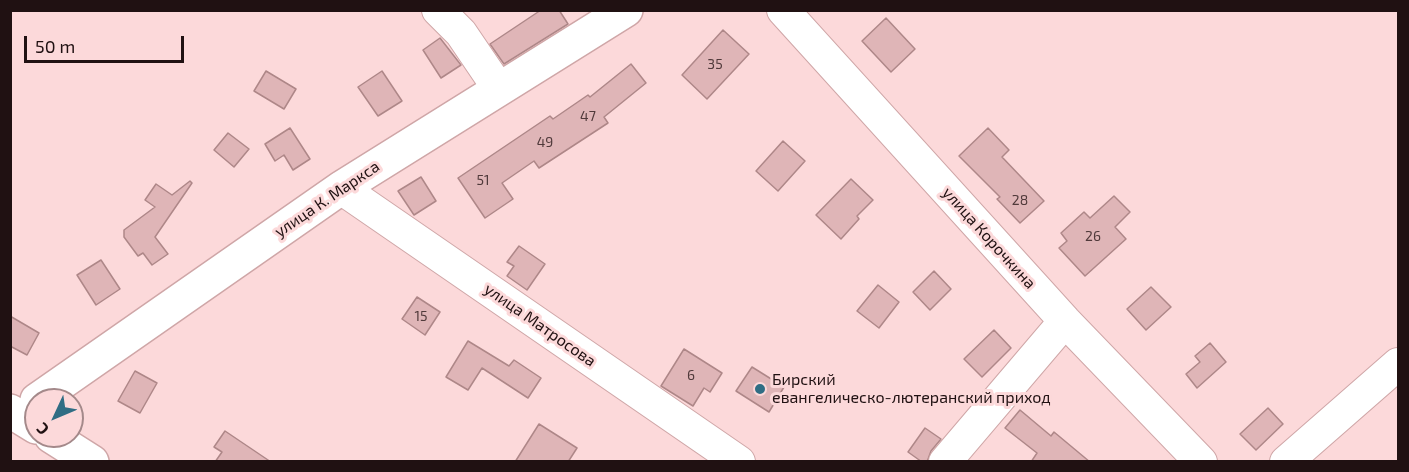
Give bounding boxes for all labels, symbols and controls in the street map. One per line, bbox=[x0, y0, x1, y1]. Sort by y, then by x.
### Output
scale bar bbox=[27, 24, 188, 62]
text: 50 m bbox=[35, 35, 75, 57]
house number: 35 bbox=[707, 56, 723, 72]
house number: 47 bbox=[580, 108, 596, 124]
house number: 49 bbox=[537, 134, 553, 150]
street label: улица К. Маркса bbox=[271, 157, 383, 241]
house number: 51 bbox=[476, 172, 490, 188]
street label: улица Корочкина bbox=[938, 183, 1040, 293]
house number: 28 bbox=[1012, 192, 1028, 208]
house number: 26 bbox=[1085, 228, 1101, 244]
street label: улица Матросова bbox=[480, 279, 600, 371]
house number: 15 bbox=[414, 308, 428, 324]
house number: 6 bbox=[687, 367, 695, 383]
place label: Бирский евангелическо-лютеранский приход bbox=[772, 370, 1051, 408]
marker: Бирский евангелическо-лютеранский приход bbox=[753, 382, 767, 396]
north arrow bbox=[24, 388, 84, 448]
text: С bbox=[32, 419, 52, 439]

